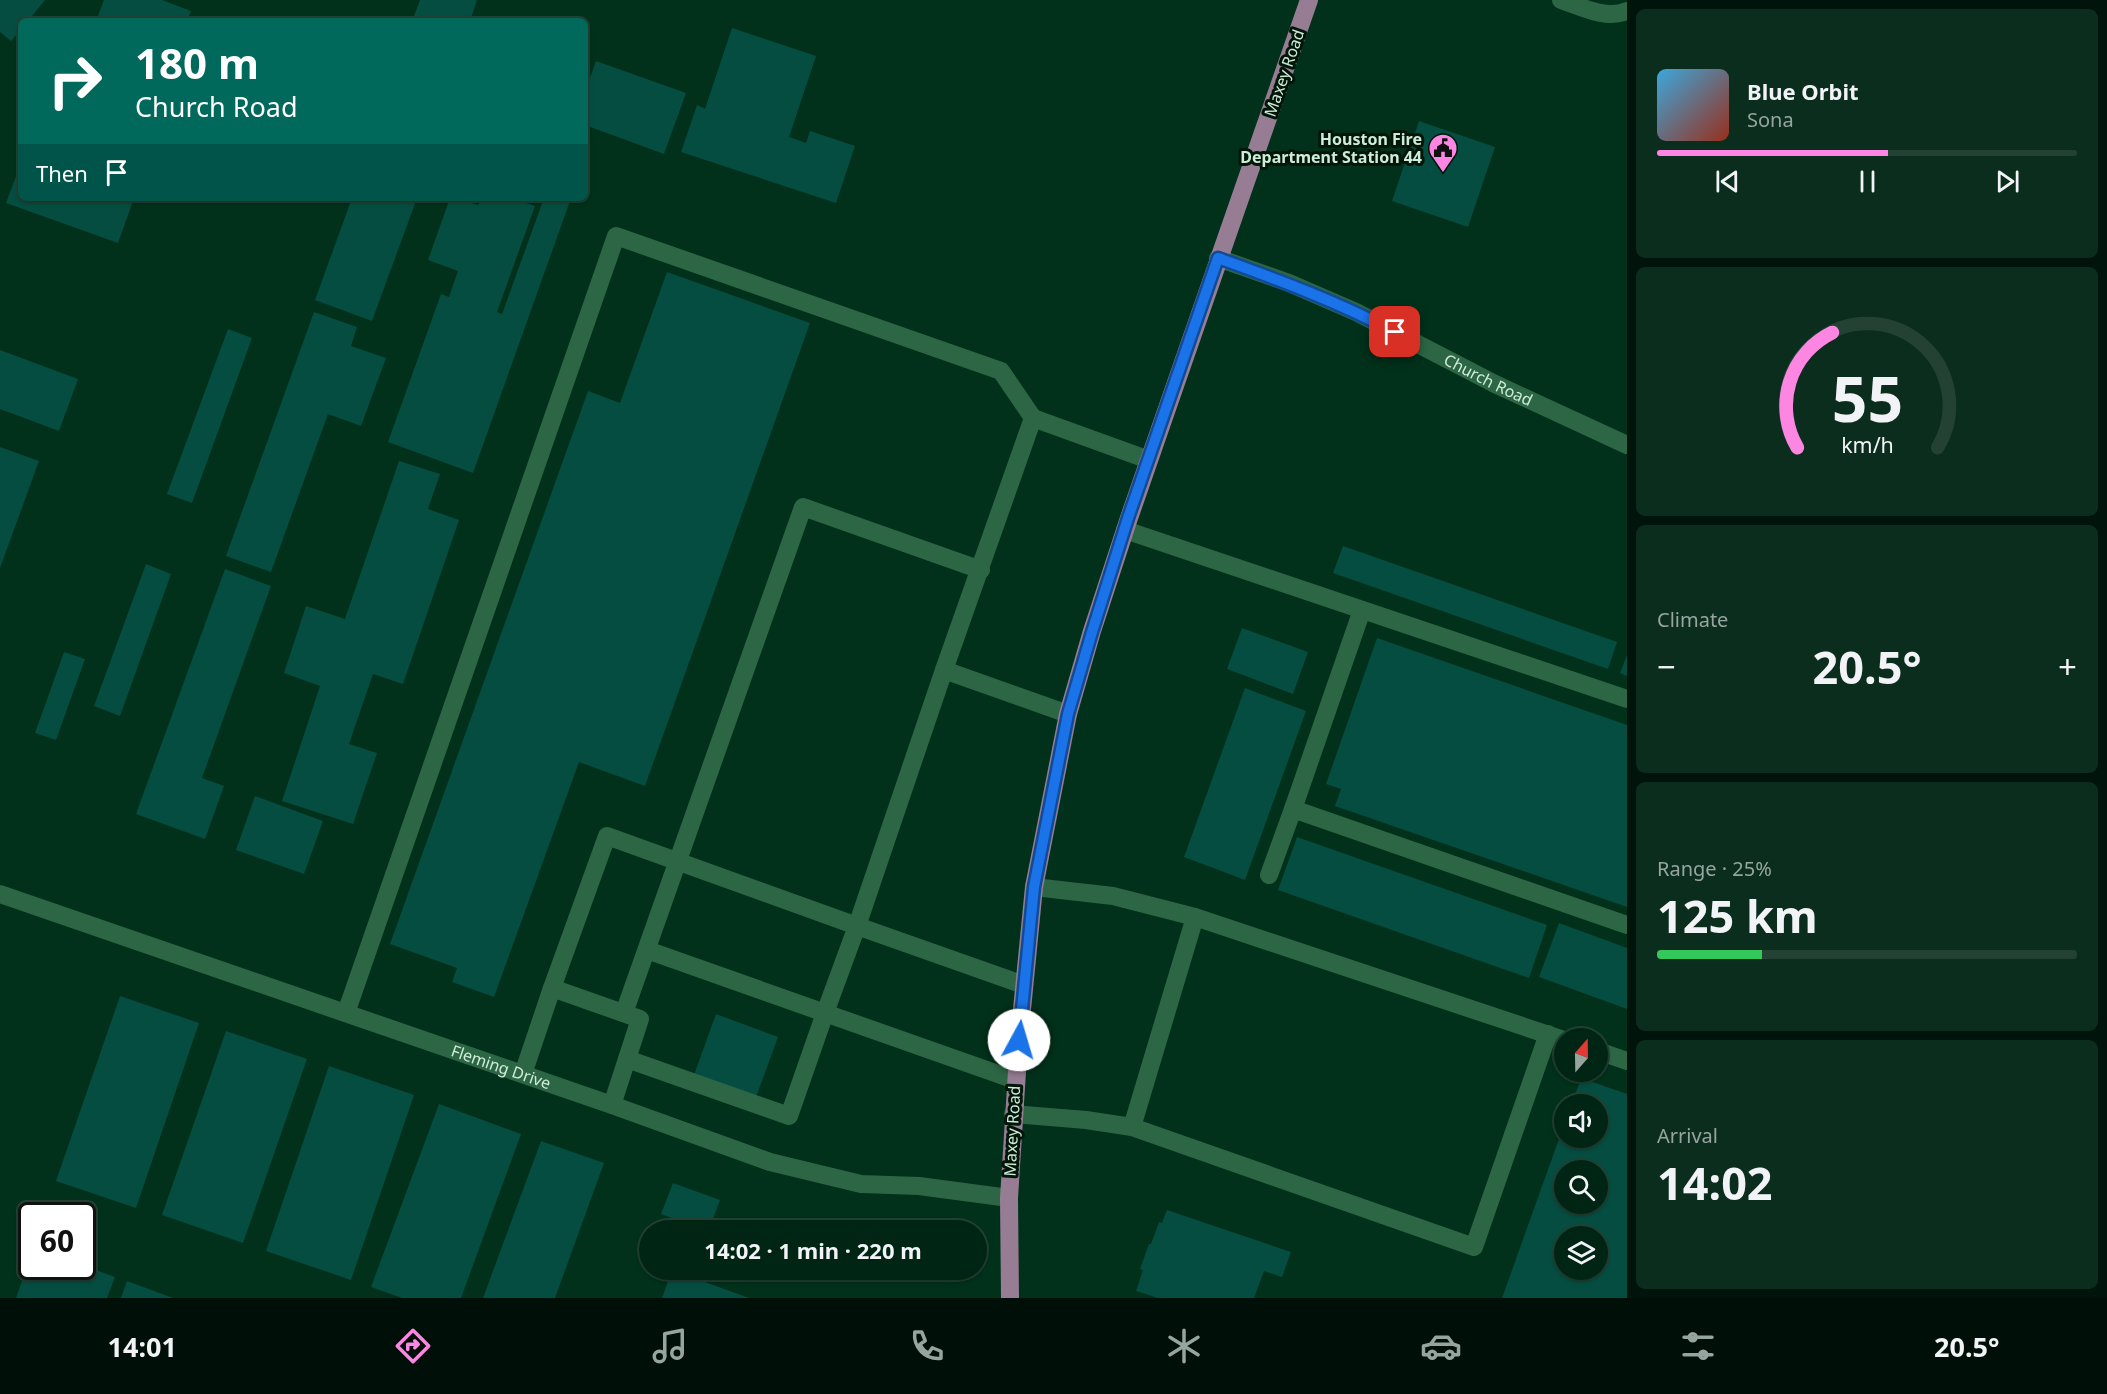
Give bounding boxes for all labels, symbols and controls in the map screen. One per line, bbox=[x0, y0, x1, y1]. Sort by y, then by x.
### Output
street label: Maxey Road bbox=[1259, 26, 1309, 120]
text: 180 m bbox=[135, 34, 259, 91]
icon: right bbox=[36, 42, 114, 120]
text: Blue Orbit bbox=[1747, 76, 1859, 106]
text: Church Road bbox=[135, 88, 298, 125]
text: Sona bbox=[1747, 106, 1794, 133]
place label: Houston Fire Department Station 44 bbox=[1240, 128, 1422, 168]
public building icon: Houston Fire Department Station 44 bbox=[1427, 132, 1459, 174]
icon: arrive bbox=[100, 156, 133, 189]
text: Then bbox=[36, 158, 88, 188]
icon: previous bbox=[1711, 165, 1744, 198]
icon: pause bbox=[1851, 165, 1884, 198]
icon: next bbox=[1991, 165, 2024, 198]
pin bbox=[1369, 306, 1420, 357]
icon: arrive bbox=[1378, 315, 1411, 348]
street label: Church Road bbox=[1440, 348, 1536, 411]
text: 55 bbox=[1831, 355, 1903, 440]
text: km/h bbox=[1841, 431, 1893, 460]
text: Climate bbox=[1657, 606, 1728, 633]
text: 20.5° bbox=[1813, 636, 1921, 697]
text: − bbox=[1657, 644, 1676, 689]
text: + bbox=[2058, 644, 2077, 689]
text: Range · 25% bbox=[1657, 855, 1772, 882]
text: 125 km bbox=[1657, 885, 1818, 946]
position arrow bbox=[987, 1008, 1051, 1072]
north arrow bbox=[1554, 1028, 1608, 1082]
map controls bbox=[1554, 1028, 1608, 1280]
street label: Fleming Drive bbox=[448, 1039, 554, 1094]
street label: Maxey Road bbox=[999, 1085, 1025, 1177]
button: sound bbox=[1554, 1094, 1608, 1148]
text: Arrival bbox=[1657, 1122, 1718, 1149]
text: 14:02 bbox=[1657, 1152, 1773, 1213]
button: search bbox=[1554, 1160, 1608, 1214]
speed limit sign: 60 bbox=[18, 1202, 96, 1280]
button: layers bbox=[1554, 1226, 1608, 1280]
text: 14:02 · 1 min · 220 m bbox=[704, 1235, 922, 1265]
icon: directions bbox=[392, 1325, 434, 1367]
icon: music bbox=[649, 1325, 691, 1367]
icon: phone bbox=[906, 1325, 948, 1367]
icon: climate bbox=[1163, 1325, 1205, 1367]
icon: car bbox=[1420, 1325, 1462, 1367]
icon: filters bbox=[1677, 1325, 1719, 1367]
text: 14:01 bbox=[108, 1328, 177, 1365]
text: 20.5° bbox=[1934, 1328, 1999, 1365]

